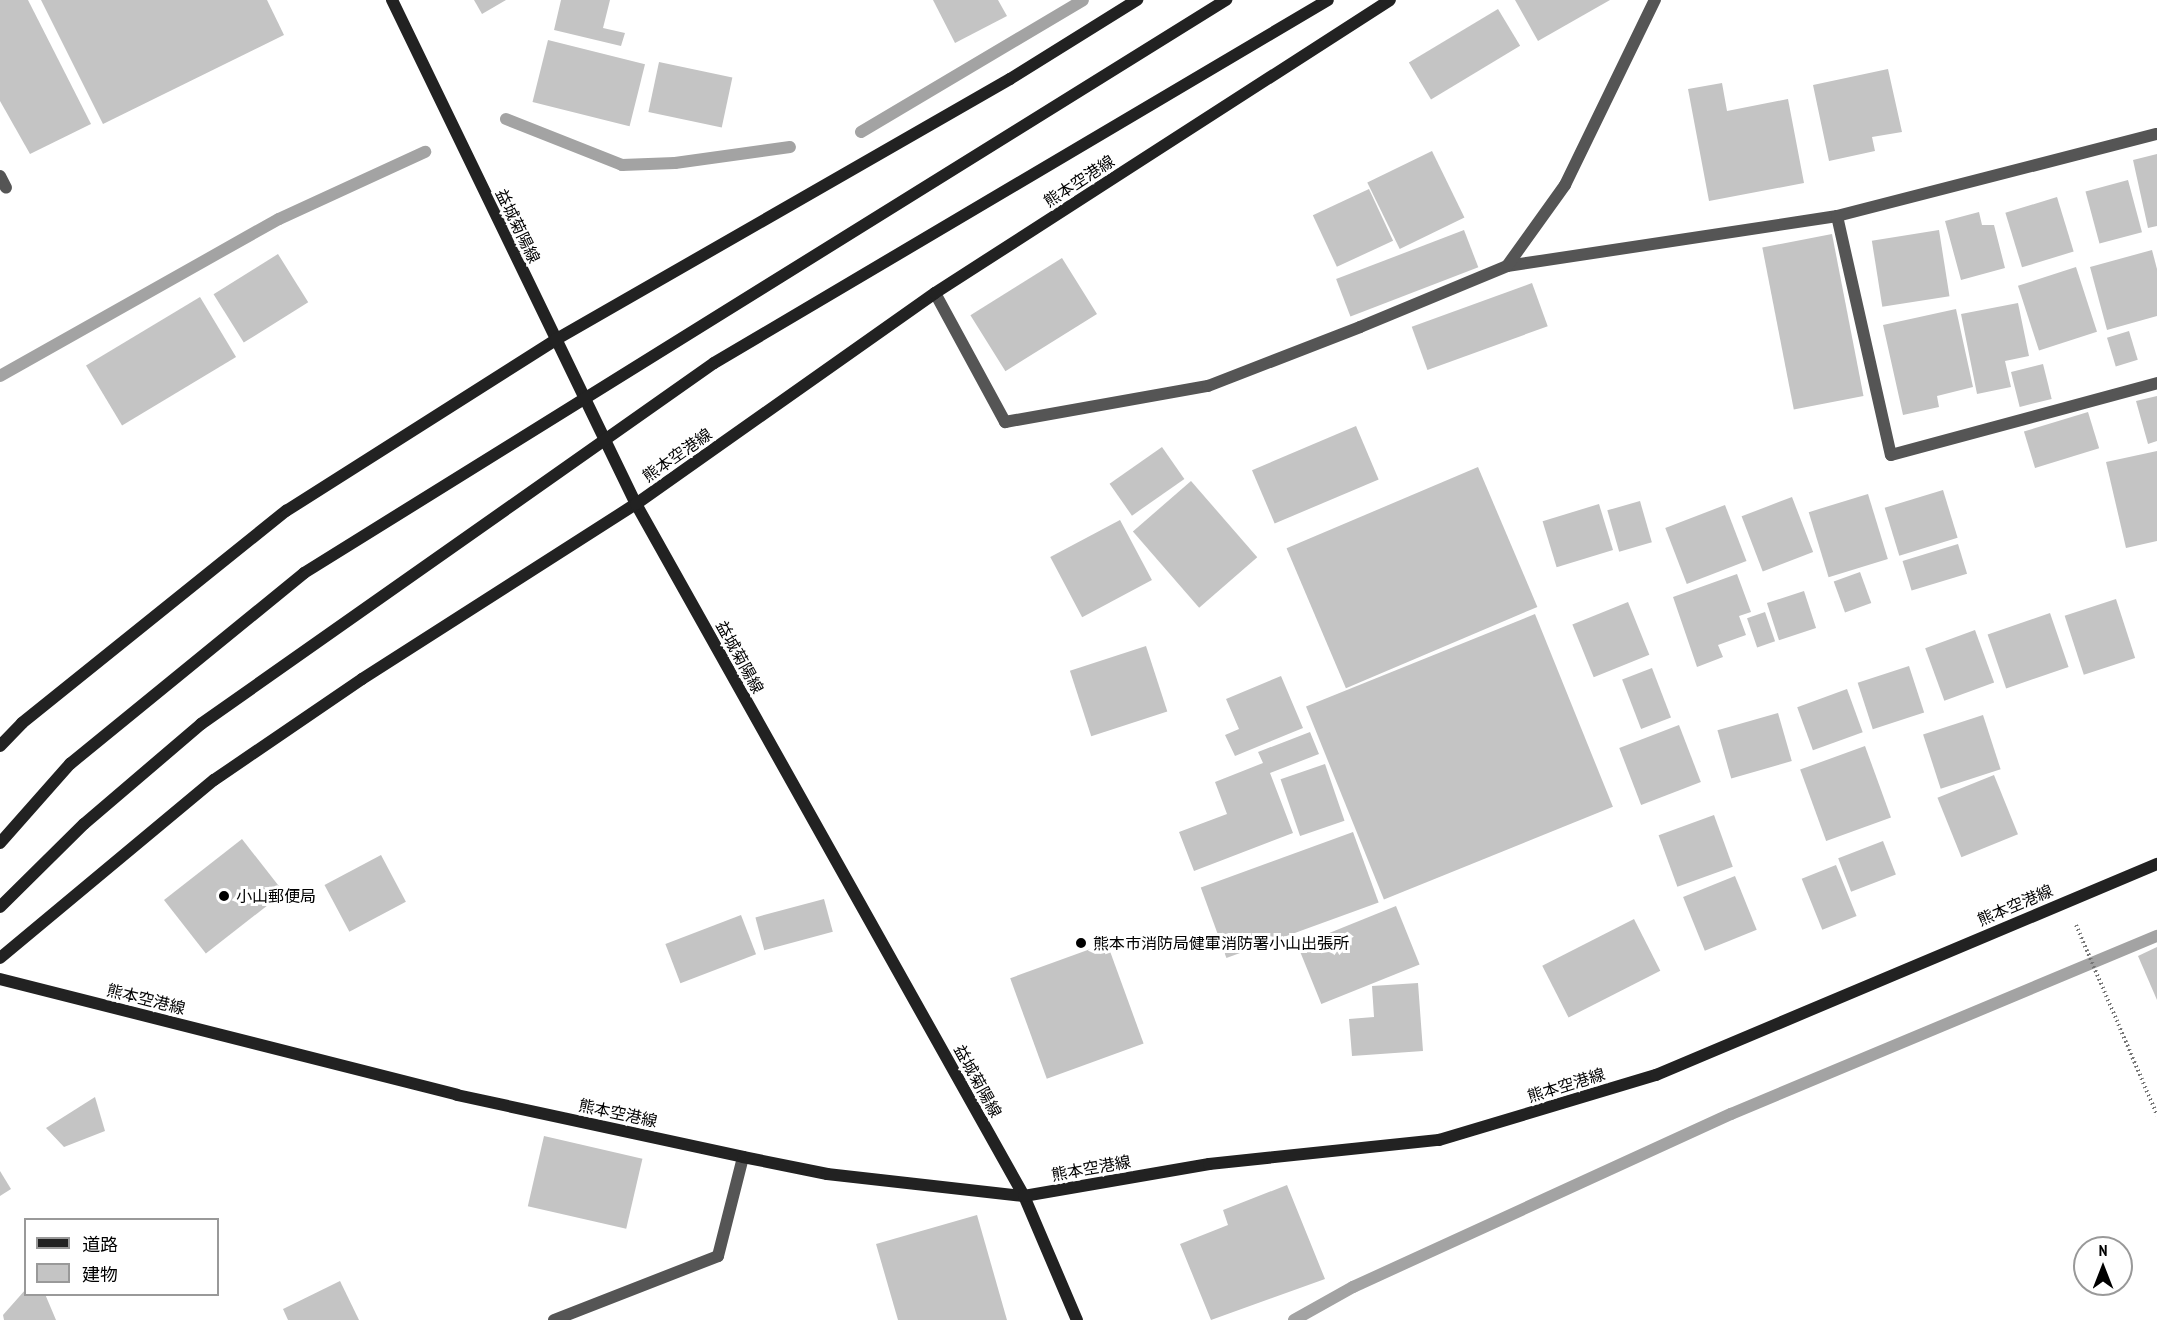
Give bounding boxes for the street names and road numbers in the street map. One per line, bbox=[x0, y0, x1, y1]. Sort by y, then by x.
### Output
street label: 熊本空港線 bbox=[1040, 151, 1118, 211]
street label: 益城菊陽線 bbox=[492, 186, 544, 266]
street label: 熊本空港線 bbox=[639, 424, 715, 486]
street label: 益城菊陽線 bbox=[712, 617, 768, 697]
street label: 熊本空港線 bbox=[1974, 881, 2056, 929]
street label: 熊本空港線 bbox=[105, 980, 187, 1018]
street label: 益城菊陽線 bbox=[950, 1041, 1006, 1121]
street label: 熊本空港線 bbox=[1525, 1064, 1607, 1106]
street label: 熊本空港線 bbox=[577, 1095, 659, 1131]
street label: 熊本空港線 bbox=[1050, 1152, 1132, 1184]

